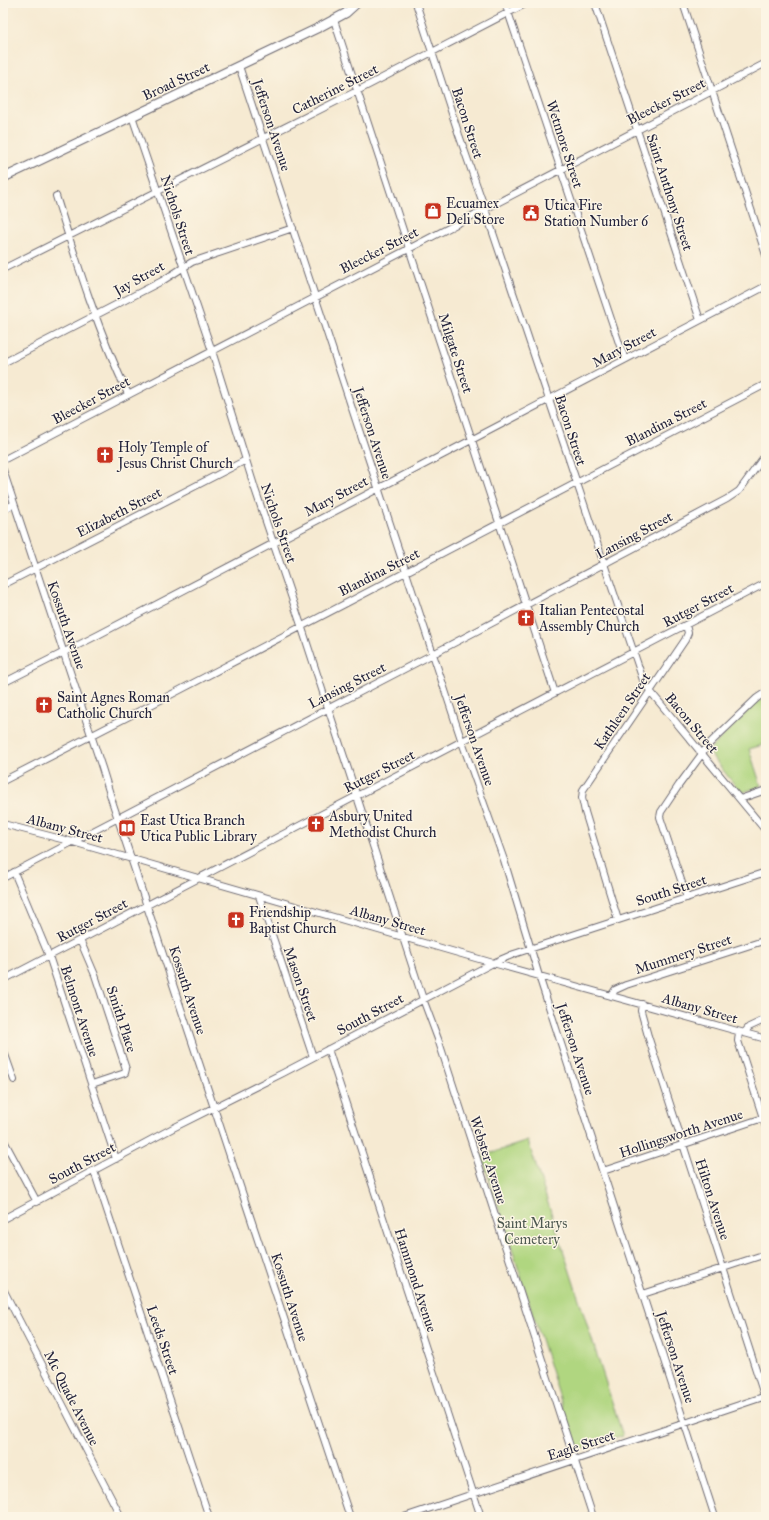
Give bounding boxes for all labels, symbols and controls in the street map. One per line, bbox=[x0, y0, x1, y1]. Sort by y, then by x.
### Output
street label: Broad Street bbox=[140, 58, 213, 104]
street label: Catherine Street bbox=[289, 60, 381, 118]
street label: Bleecker Street bbox=[624, 74, 708, 129]
street label: Jefferson Avenue bbox=[247, 75, 294, 174]
street label: Bacon Street bbox=[448, 86, 487, 161]
street label: Wetmore Street bbox=[542, 98, 587, 190]
street label: Saint Anthony Street bbox=[643, 132, 696, 253]
street label: Nichols Street bbox=[157, 173, 198, 257]
place label: Ecuamex Deli Store bbox=[446, 195, 505, 228]
place label: Utica Fire Station Number 6 bbox=[544, 197, 649, 230]
shop icon: Ecuamex Deli Store bbox=[423, 201, 443, 221]
public building icon: Utica Fire Station Number 6 bbox=[521, 203, 541, 223]
street label: Bleecker Street bbox=[337, 223, 421, 278]
street label: Jay Street bbox=[109, 258, 168, 301]
street label: Milgate Street bbox=[435, 311, 476, 395]
street label: Mary Street bbox=[589, 323, 659, 371]
street label: Bleecker Street bbox=[49, 373, 133, 428]
street label: Jefferson Avenue bbox=[348, 383, 395, 482]
street label: Bacon Street bbox=[551, 393, 590, 468]
street label: Blandina Street bbox=[623, 395, 710, 450]
place label: Holy Temple of Jesus Christ Church bbox=[116, 439, 233, 473]
church icon: Holy Temple of Jesus Christ Church bbox=[95, 445, 115, 465]
street label: Mary Street bbox=[301, 472, 371, 520]
street label: Nichols Street bbox=[257, 481, 300, 565]
street label: Elizabeth Street bbox=[74, 484, 165, 541]
street label: Lansing Street bbox=[593, 508, 676, 563]
street label: Blandina Street bbox=[336, 545, 423, 600]
street label: Kossuth Avenue bbox=[43, 579, 90, 672]
street label: Rutger Street bbox=[660, 580, 736, 631]
place label: Italian Pentecostal Assembly Church bbox=[538, 602, 645, 635]
church icon: Italian Pentecostal Assembly Church bbox=[516, 608, 536, 628]
street label: Lansing Street bbox=[306, 659, 389, 712]
street label: Kathleen Street bbox=[590, 669, 654, 753]
place label: Saint Agnes Roman Catholic Church bbox=[57, 689, 170, 722]
street label: Jefferson Avenue bbox=[449, 690, 498, 789]
street label: Bacon Street bbox=[661, 690, 722, 757]
church icon: Saint Agnes Roman Catholic Church bbox=[34, 695, 54, 715]
street label: Rutger Street bbox=[341, 746, 418, 797]
place label: Asbury United Methodist Church bbox=[328, 808, 437, 841]
street label: Albany Street bbox=[24, 810, 105, 847]
place label: East Utica Branch Utica Public Library bbox=[140, 812, 257, 845]
church icon: Asbury United Methodist Church bbox=[306, 814, 326, 834]
library icon: East Utica Branch Utica Public Library bbox=[117, 818, 137, 838]
street label: South Street bbox=[634, 871, 709, 910]
street label: Rutger Street bbox=[54, 895, 130, 946]
street label: Albany Street bbox=[347, 901, 428, 939]
place label: Friendship Baptist Church bbox=[249, 904, 337, 937]
church icon: Friendship Baptist Church bbox=[226, 910, 246, 930]
street label: Mummery Street bbox=[633, 931, 734, 978]
street label: Kossuth Avenue bbox=[165, 944, 210, 1037]
street label: Mason Street bbox=[280, 945, 321, 1024]
street label: Belmont Avenue bbox=[57, 963, 102, 1059]
street label: Smith Place bbox=[103, 984, 140, 1055]
street label: Albany Street bbox=[659, 989, 740, 1027]
street label: South Street bbox=[334, 990, 407, 1039]
street label: Jefferson Avenue bbox=[551, 999, 598, 1098]
street label: Hollingsworth Avenue bbox=[617, 1105, 745, 1161]
street label: Webster Avenue bbox=[466, 1114, 511, 1206]
street label: South Street bbox=[46, 1139, 119, 1188]
street label: Hilton Avenue bbox=[691, 1156, 734, 1242]
park label: Saint Marys Cemetery bbox=[497, 1215, 567, 1248]
street label: Hammond Avenue bbox=[391, 1226, 440, 1334]
street label: Kossuth Avenue bbox=[267, 1251, 312, 1344]
street label: Leeds Street bbox=[143, 1303, 182, 1377]
street label: Jefferson Avenue bbox=[651, 1307, 698, 1406]
street label: Mc Quade Avenue bbox=[40, 1348, 103, 1449]
street label: Eagle Street bbox=[545, 1427, 617, 1464]

